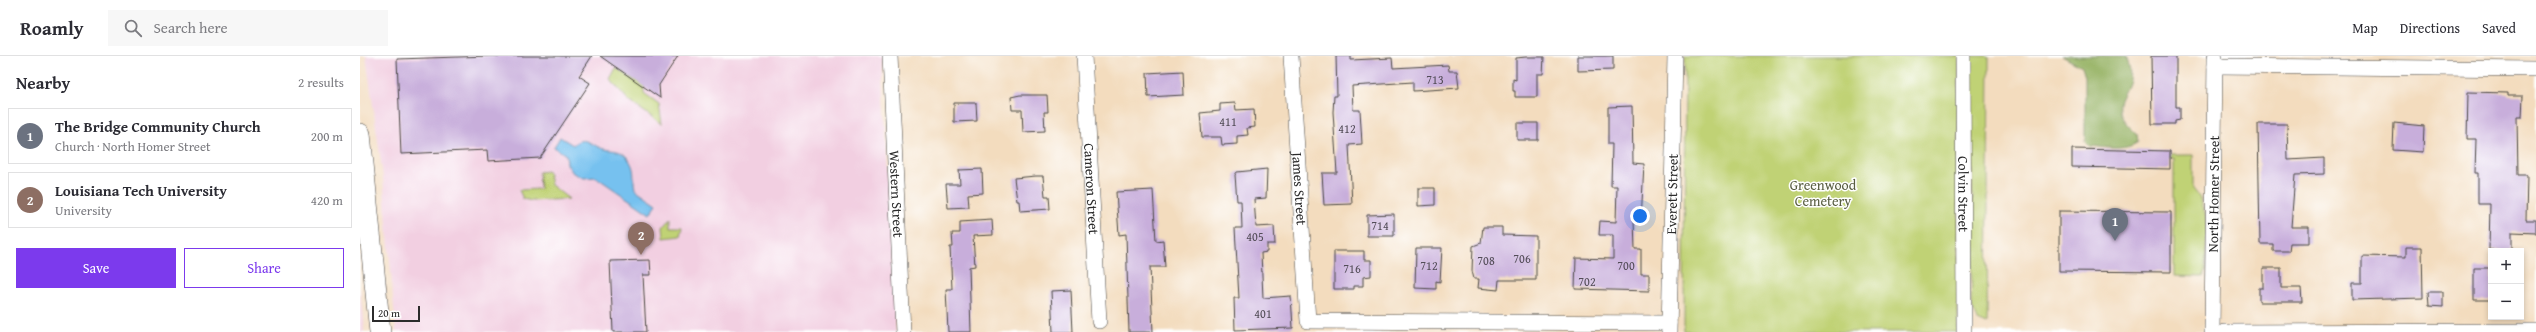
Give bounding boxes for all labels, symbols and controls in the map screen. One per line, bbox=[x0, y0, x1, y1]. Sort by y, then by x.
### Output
search box bbox=[108, 10, 388, 46]
text: Roamly bbox=[20, 14, 84, 42]
icon: search bbox=[122, 17, 144, 39]
text: Search here bbox=[154, 17, 228, 38]
text: Map bbox=[2352, 18, 2378, 38]
text: Directions bbox=[2400, 18, 2460, 38]
text: Saved bbox=[2482, 18, 2516, 38]
text: Nearby bbox=[16, 70, 70, 95]
house number: 713 bbox=[1426, 71, 1444, 88]
text: 2 results bbox=[298, 73, 344, 92]
house number: 411 bbox=[1219, 113, 1237, 130]
text: The Bridge Community Church bbox=[55, 116, 261, 137]
house number: 412 bbox=[1338, 120, 1356, 137]
text: 1 bbox=[27, 127, 33, 146]
text: 200 m bbox=[311, 127, 343, 146]
street label: North Homer Street bbox=[2203, 135, 2224, 253]
text: Church · North Homer Street bbox=[55, 137, 211, 156]
street label: Cameron Street bbox=[1079, 143, 1104, 235]
street label: Western Street bbox=[884, 150, 909, 238]
street label: James Street bbox=[1287, 150, 1312, 226]
street label: Everett Street bbox=[1661, 153, 1683, 235]
street label: Colvin Street bbox=[1953, 156, 1974, 232]
park label: Greenwood Cemetery bbox=[1790, 175, 1857, 211]
text: Louisiana Tech University bbox=[55, 180, 227, 201]
text: 2 bbox=[27, 191, 33, 210]
text: 420 m bbox=[311, 191, 343, 210]
text: University bbox=[55, 201, 112, 220]
your location bbox=[1630, 206, 1650, 226]
pin: 1 bbox=[2102, 208, 2128, 241]
house number: 714 bbox=[1371, 217, 1389, 234]
pin: 2 bbox=[628, 222, 654, 255]
house number: 405 bbox=[1246, 228, 1264, 245]
button: Save bbox=[16, 248, 176, 288]
button: Share bbox=[184, 248, 344, 288]
map controls bbox=[2488, 248, 2524, 320]
button: + bbox=[2488, 248, 2524, 284]
house number: 706 bbox=[1513, 250, 1531, 267]
house number: 708 bbox=[1477, 252, 1495, 269]
house number: 712 bbox=[1420, 257, 1438, 274]
house number: 700 bbox=[1617, 257, 1635, 274]
house number: 716 bbox=[1343, 260, 1361, 277]
house number: 702 bbox=[1578, 273, 1596, 290]
button: − bbox=[2488, 284, 2524, 320]
scale bar bbox=[372, 304, 420, 323]
text: 20 m bbox=[378, 305, 400, 321]
house number: 401 bbox=[1254, 305, 1272, 322]

